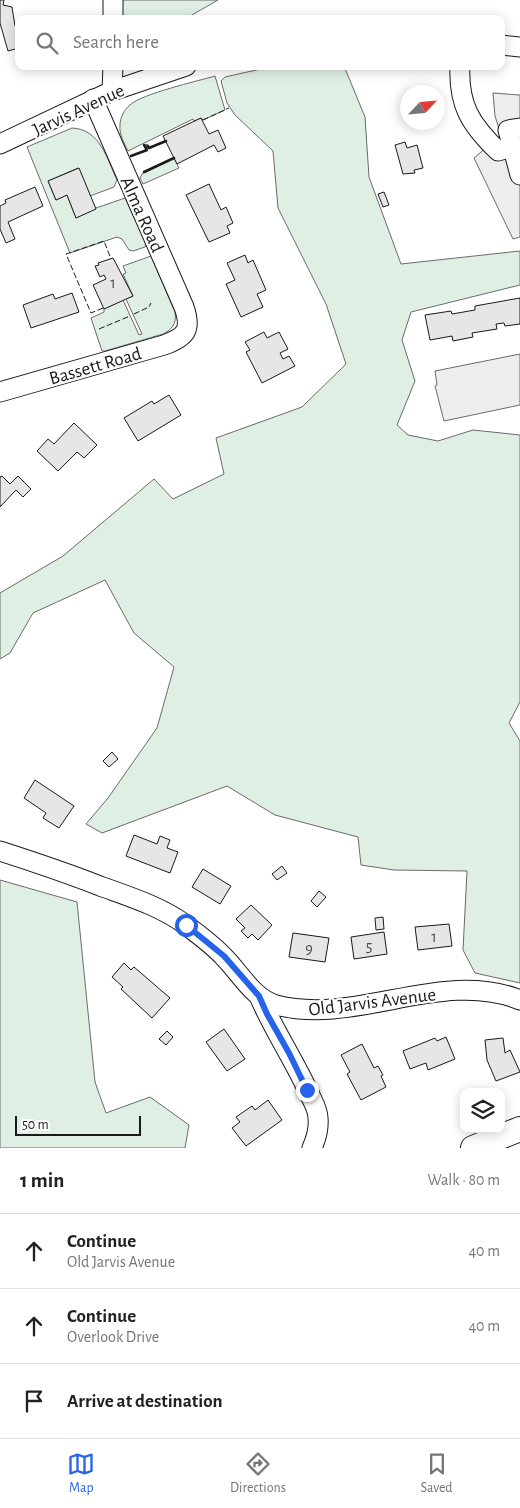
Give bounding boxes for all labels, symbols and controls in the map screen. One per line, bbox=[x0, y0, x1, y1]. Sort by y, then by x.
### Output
search box bbox=[15, 15, 505, 70]
icon: search bbox=[33, 29, 61, 57]
text: Search here bbox=[73, 33, 159, 52]
street label: Jarvis Avenue bbox=[30, 81, 127, 140]
north arrow bbox=[400, 85, 445, 130]
street label: Alma Road bbox=[117, 174, 167, 255]
house number: 1 bbox=[110, 275, 116, 291]
street label: Bassett Road bbox=[47, 344, 144, 389]
route start bbox=[175, 914, 198, 937]
house number: 1 bbox=[431, 929, 437, 945]
house number: 5 bbox=[366, 938, 372, 954]
house number: 9 bbox=[305, 941, 313, 957]
street label: Old Jarvis Avenue bbox=[307, 985, 437, 1020]
route end bbox=[296, 1079, 319, 1102]
map controls bbox=[460, 1088, 505, 1133]
button: layers bbox=[460, 1088, 505, 1133]
scale bar bbox=[15, 1113, 141, 1136]
text: 50 m bbox=[22, 1118, 49, 1132]
text: 1 min bbox=[20, 1170, 64, 1191]
text: Walk · 80 m bbox=[428, 1172, 500, 1188]
text: Continue bbox=[67, 1232, 136, 1251]
icon: ahead bbox=[20, 1237, 48, 1265]
text: 40 m bbox=[468, 1243, 500, 1259]
text: Old Jarvis Avenue bbox=[67, 1254, 175, 1270]
text: Continue bbox=[67, 1307, 136, 1326]
icon: ahead bbox=[20, 1312, 48, 1340]
text: 40 m bbox=[468, 1318, 500, 1334]
text: Overlook Drive bbox=[67, 1329, 159, 1345]
icon: arrive bbox=[20, 1387, 48, 1415]
text: Arrive at destination bbox=[67, 1392, 223, 1411]
tab: Map bbox=[67, 1450, 95, 1497]
tab: Directions bbox=[230, 1450, 286, 1497]
tab: Saved bbox=[421, 1450, 453, 1497]

